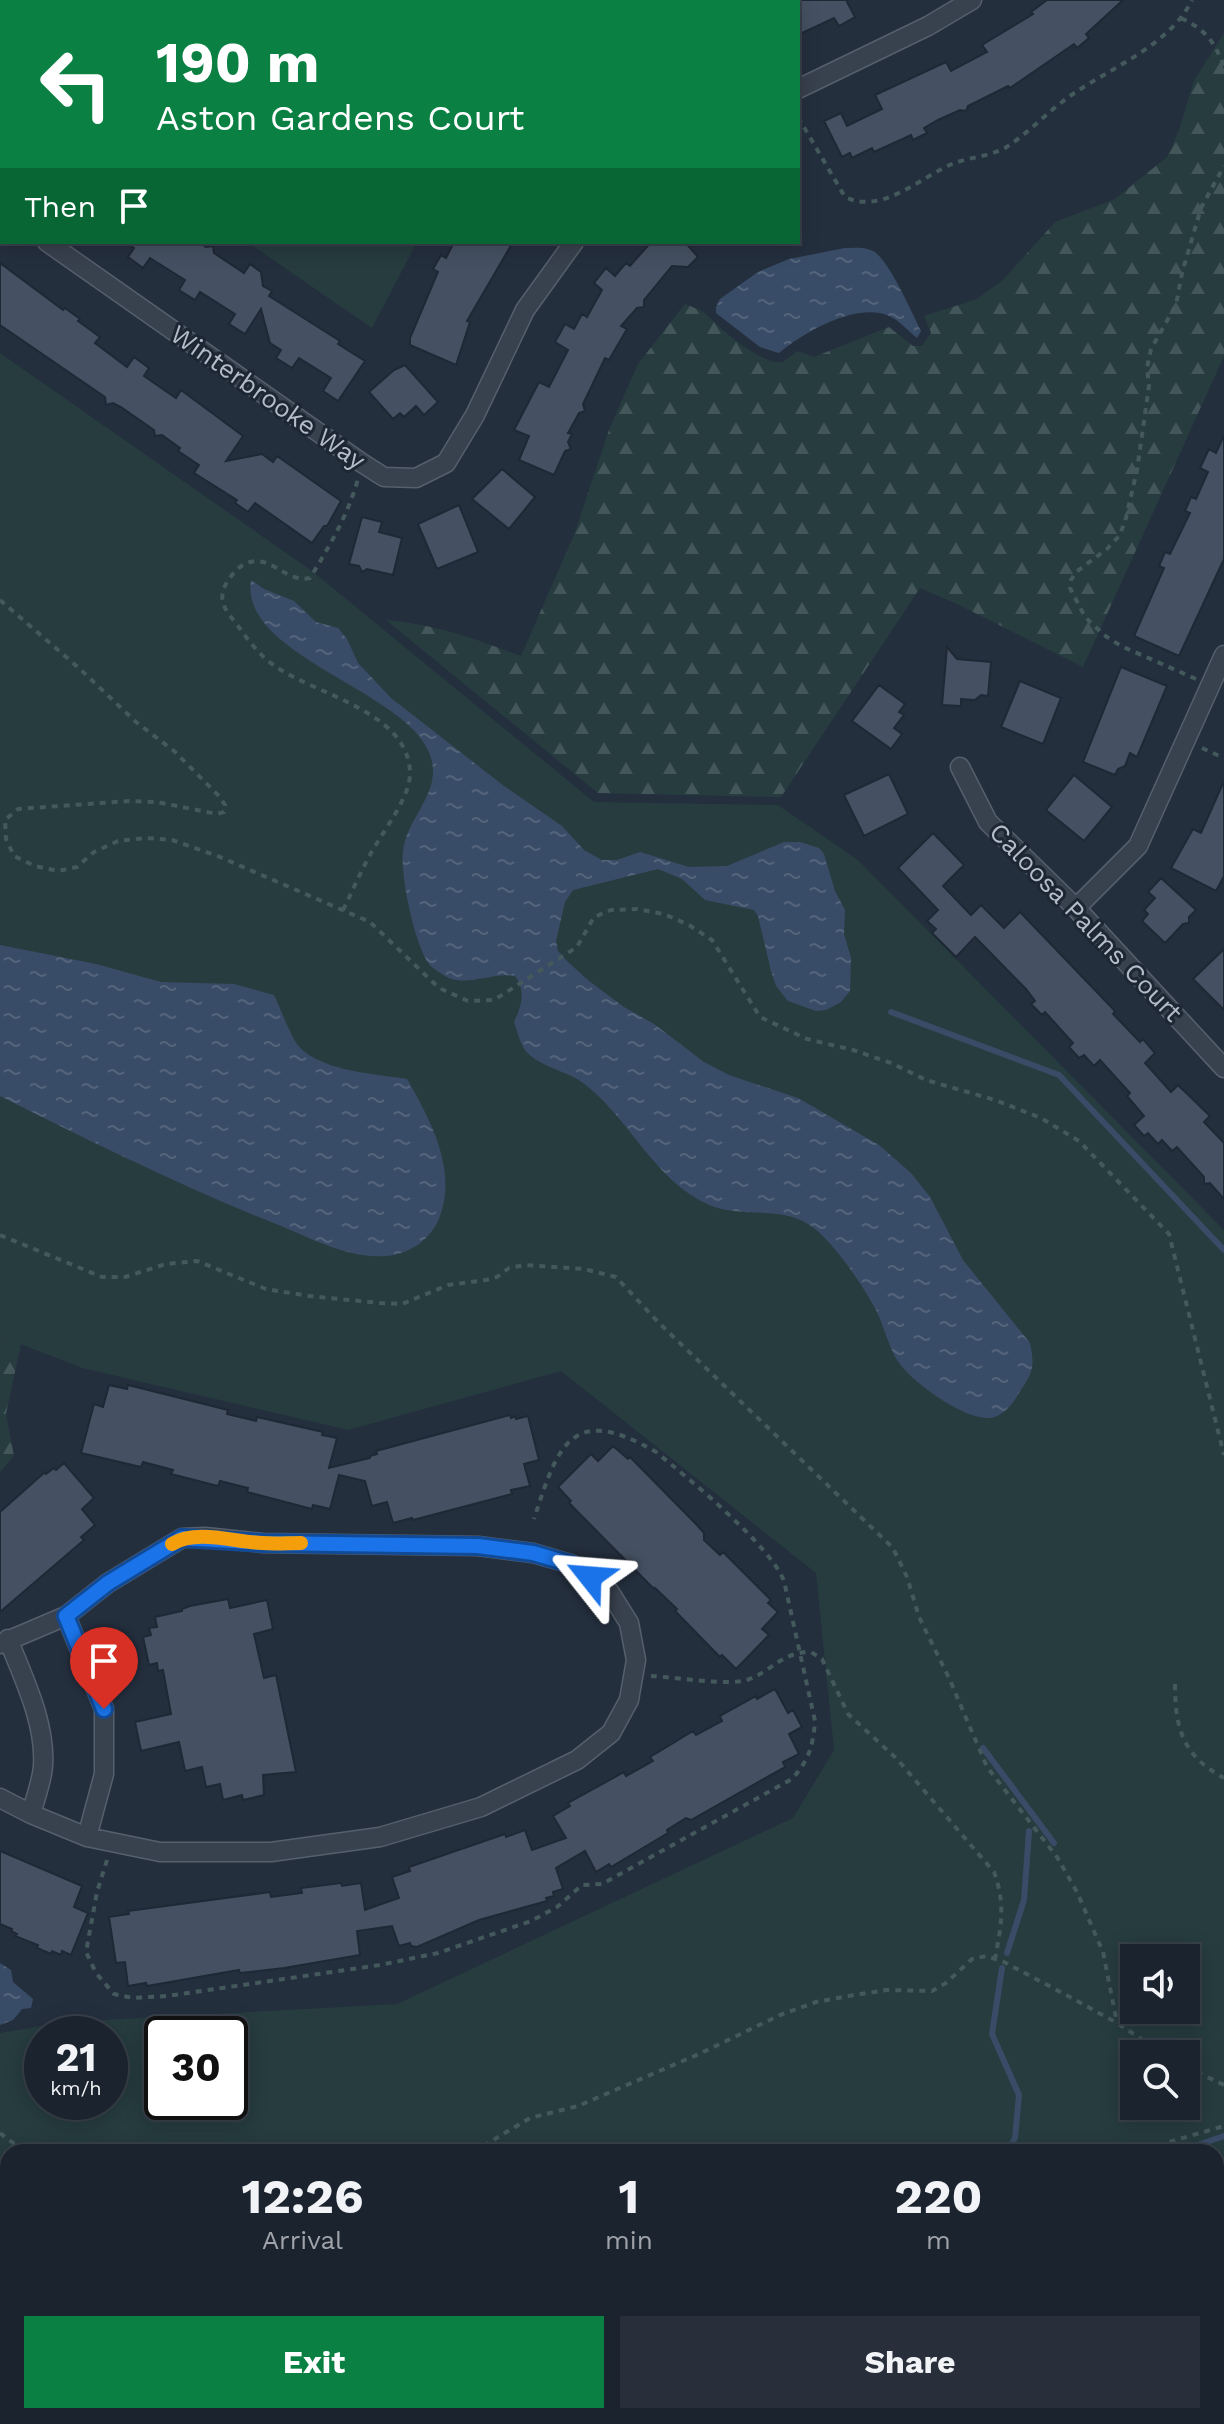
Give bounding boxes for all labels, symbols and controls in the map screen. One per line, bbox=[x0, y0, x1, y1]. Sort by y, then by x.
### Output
text: 190 m bbox=[156, 30, 319, 96]
icon: left bbox=[24, 32, 128, 136]
text: Aston Gardens Court bbox=[156, 97, 524, 139]
icon: arrive bbox=[112, 184, 156, 228]
text: Then bbox=[24, 189, 96, 224]
street label: Winterbrooke Way bbox=[165, 319, 372, 476]
street label: Caloosa Palms Court bbox=[983, 816, 1189, 1028]
position arrow bbox=[548, 1535, 632, 1619]
pin bbox=[70, 1627, 138, 1709]
icon: arrive bbox=[82, 1639, 126, 1683]
map controls bbox=[1120, 1944, 1200, 2120]
button: sound bbox=[1120, 1944, 1200, 2024]
speed limit sign: 30 bbox=[144, 2016, 248, 2120]
text: 21 bbox=[55, 2034, 97, 2081]
button: search bbox=[1120, 2040, 1200, 2120]
text: km/h bbox=[50, 2076, 102, 2100]
text: 12:26 bbox=[242, 2168, 363, 2225]
text: 1 bbox=[619, 2168, 639, 2225]
text: 220 bbox=[894, 2168, 982, 2225]
text: Arrival bbox=[262, 2225, 343, 2255]
text: min bbox=[605, 2225, 653, 2255]
text: m bbox=[926, 2225, 951, 2255]
button: Exit bbox=[24, 2316, 604, 2408]
button: Share bbox=[620, 2316, 1200, 2408]

